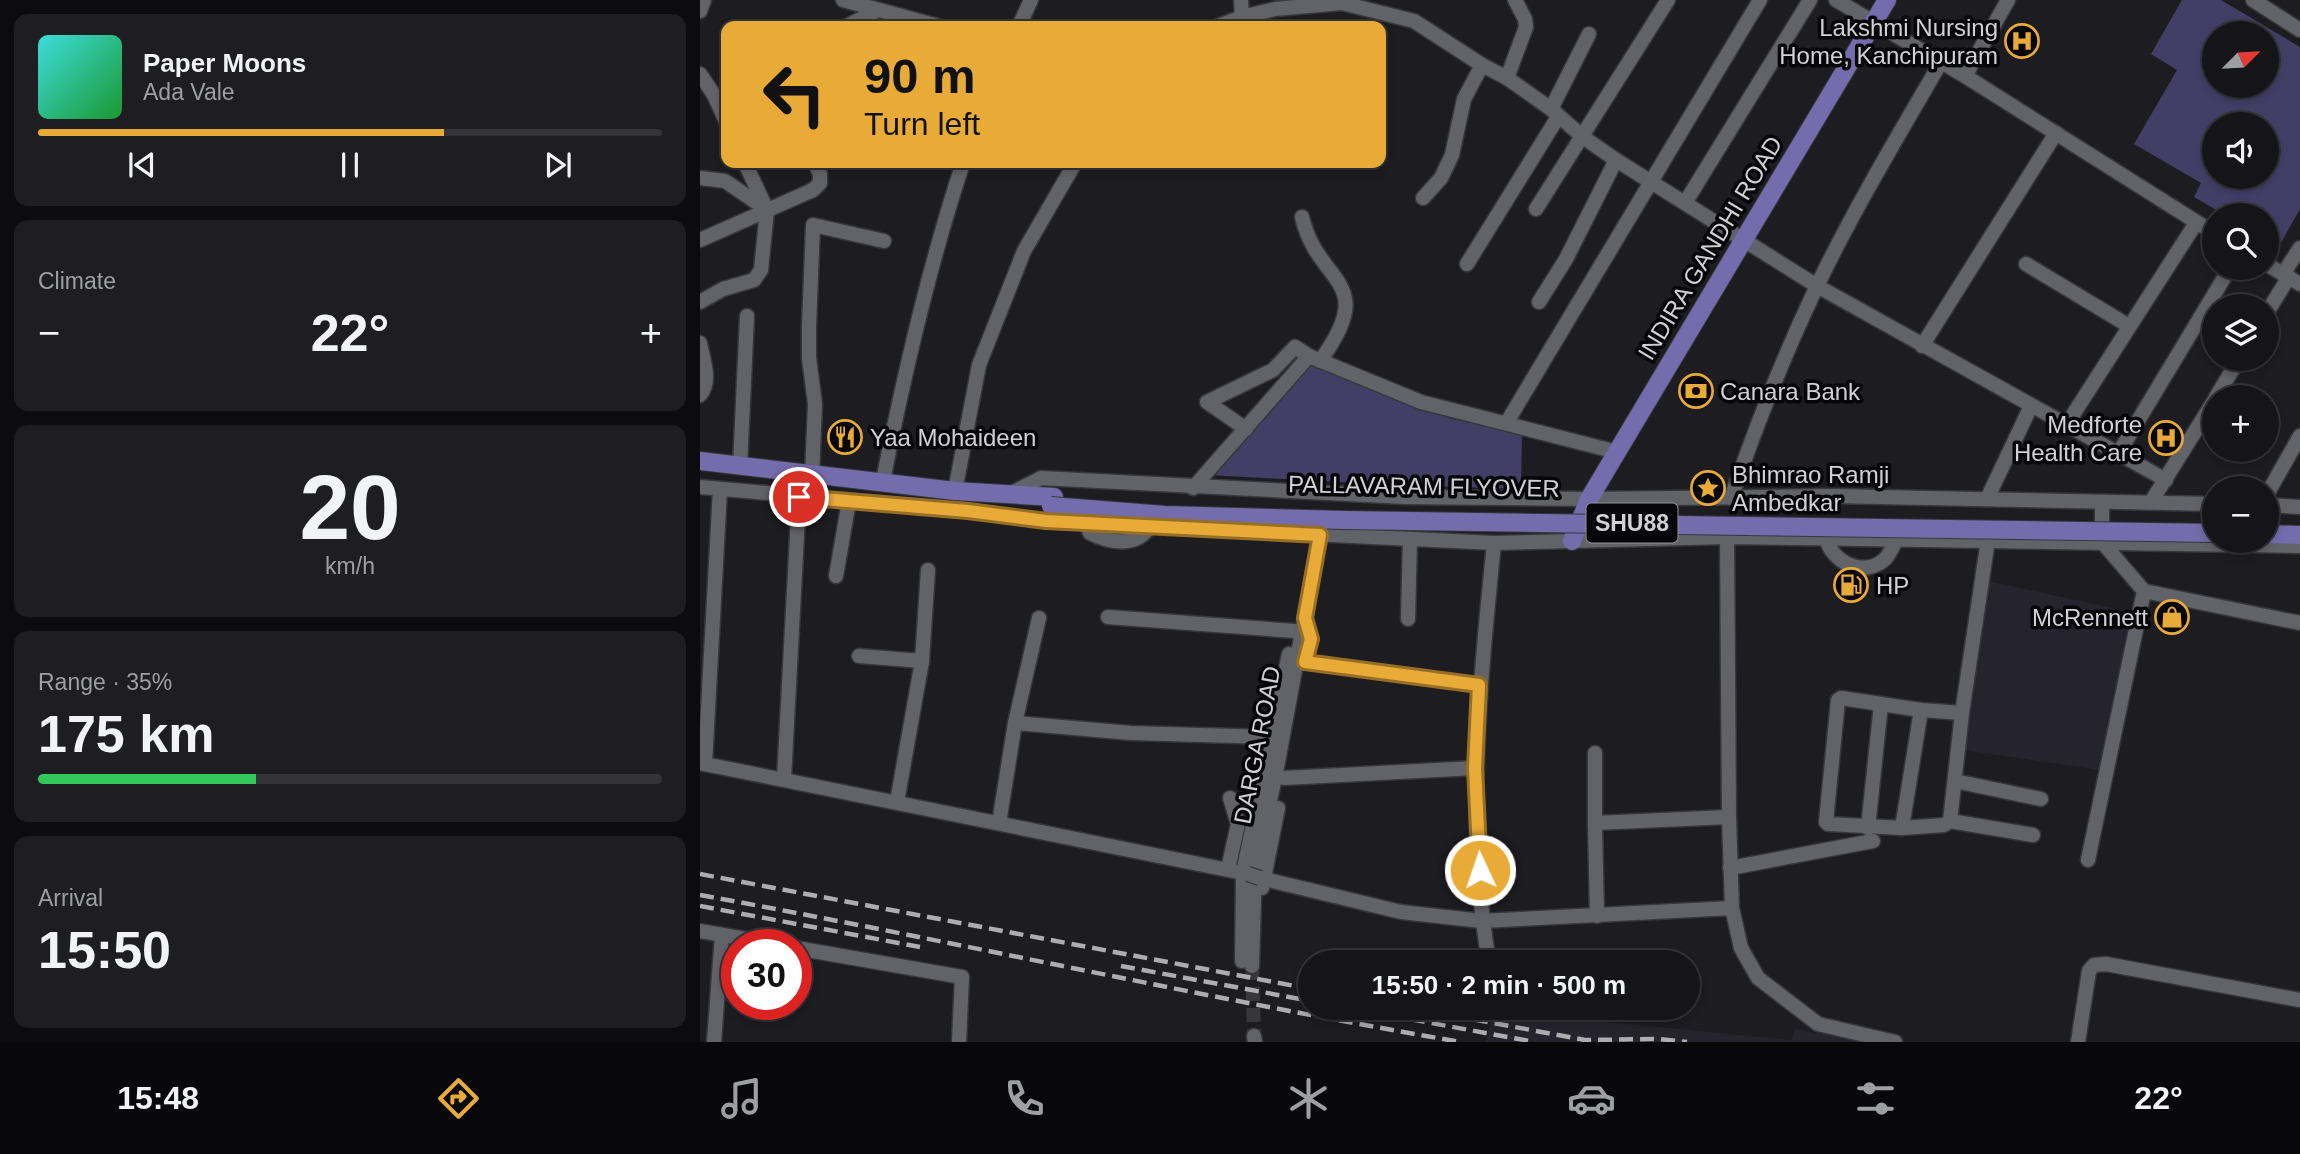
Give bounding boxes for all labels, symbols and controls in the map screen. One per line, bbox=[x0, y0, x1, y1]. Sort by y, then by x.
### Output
place label: Lakshmi Nursing Home, Kanchipuram bbox=[1779, 14, 1998, 69]
north arrow bbox=[2202, 21, 2278, 98]
map controls bbox=[2202, 21, 2279, 553]
hospital icon: Lakshmi Nursing Home, Kanchipuram bbox=[2003, 22, 2041, 60]
text: Paper Moons bbox=[143, 48, 306, 78]
icon: left bbox=[749, 49, 840, 140]
text: 90 m bbox=[864, 49, 976, 103]
text: Ada Vale bbox=[143, 79, 235, 105]
text: Turn left bbox=[864, 106, 980, 142]
button: sound bbox=[2202, 112, 2279, 189]
street label: INDIRA GANDHI ROAD bbox=[1632, 131, 1788, 365]
icon: previous bbox=[123, 146, 161, 184]
icon: pause bbox=[331, 146, 369, 184]
icon: next bbox=[539, 146, 577, 184]
button: search bbox=[2202, 203, 2279, 280]
text: Climate bbox=[38, 268, 116, 294]
button: layers bbox=[2202, 294, 2279, 371]
text: 22° bbox=[311, 304, 389, 362]
text: − bbox=[38, 312, 60, 354]
text: + bbox=[640, 312, 662, 354]
bank icon: Canara Bank bbox=[1677, 372, 1715, 410]
place label: Canara Bank bbox=[1720, 378, 1861, 405]
button: + bbox=[2202, 385, 2279, 462]
place label: Medforte Health Care bbox=[2014, 411, 2142, 466]
restaurant icon: Yaa Mohaideen bbox=[826, 418, 864, 456]
hospital icon: Medforte Health Care bbox=[2147, 419, 2185, 457]
place label: Yaa Mohaideen bbox=[870, 424, 1036, 451]
text: 20 bbox=[299, 457, 401, 558]
place label: Bhimrao Ramji Ambedkar bbox=[1732, 461, 1889, 516]
pin bbox=[769, 467, 829, 527]
place icon: Bhimrao Ramji Ambedkar bbox=[1689, 469, 1727, 507]
street label: PALLAVARAM FLYOVER bbox=[1288, 470, 1560, 502]
button: − bbox=[2202, 476, 2279, 553]
icon: arrive bbox=[780, 478, 818, 516]
road number: SHU88 bbox=[1586, 503, 1678, 542]
text: km/h bbox=[325, 553, 375, 579]
fuel station icon: HP bbox=[1832, 566, 1870, 604]
place label: HP bbox=[1876, 572, 1909, 599]
shop icon: McRennett bbox=[2153, 598, 2191, 636]
place label: McRennett bbox=[2032, 604, 2148, 631]
street label: DARGA ROAD bbox=[1228, 664, 1286, 826]
text: Range · 35% bbox=[38, 669, 172, 695]
text: 175 km bbox=[38, 705, 214, 763]
position arrow bbox=[1443, 833, 1517, 907]
text: Arrival bbox=[38, 885, 103, 911]
text: 15:50 bbox=[38, 921, 171, 979]
speed limit sign: 30 bbox=[721, 929, 812, 1020]
text: 15:50 · 2 min · 500 m bbox=[1372, 970, 1626, 1000]
icon: directions bbox=[434, 1074, 483, 1123]
icon: music bbox=[717, 1074, 766, 1123]
icon: phone bbox=[1000, 1074, 1049, 1123]
icon: climate bbox=[1284, 1074, 1333, 1123]
icon: car bbox=[1567, 1074, 1616, 1123]
icon: filters bbox=[1851, 1074, 1900, 1123]
text: 15:48 bbox=[117, 1080, 199, 1116]
text: 22° bbox=[2134, 1080, 2183, 1116]

